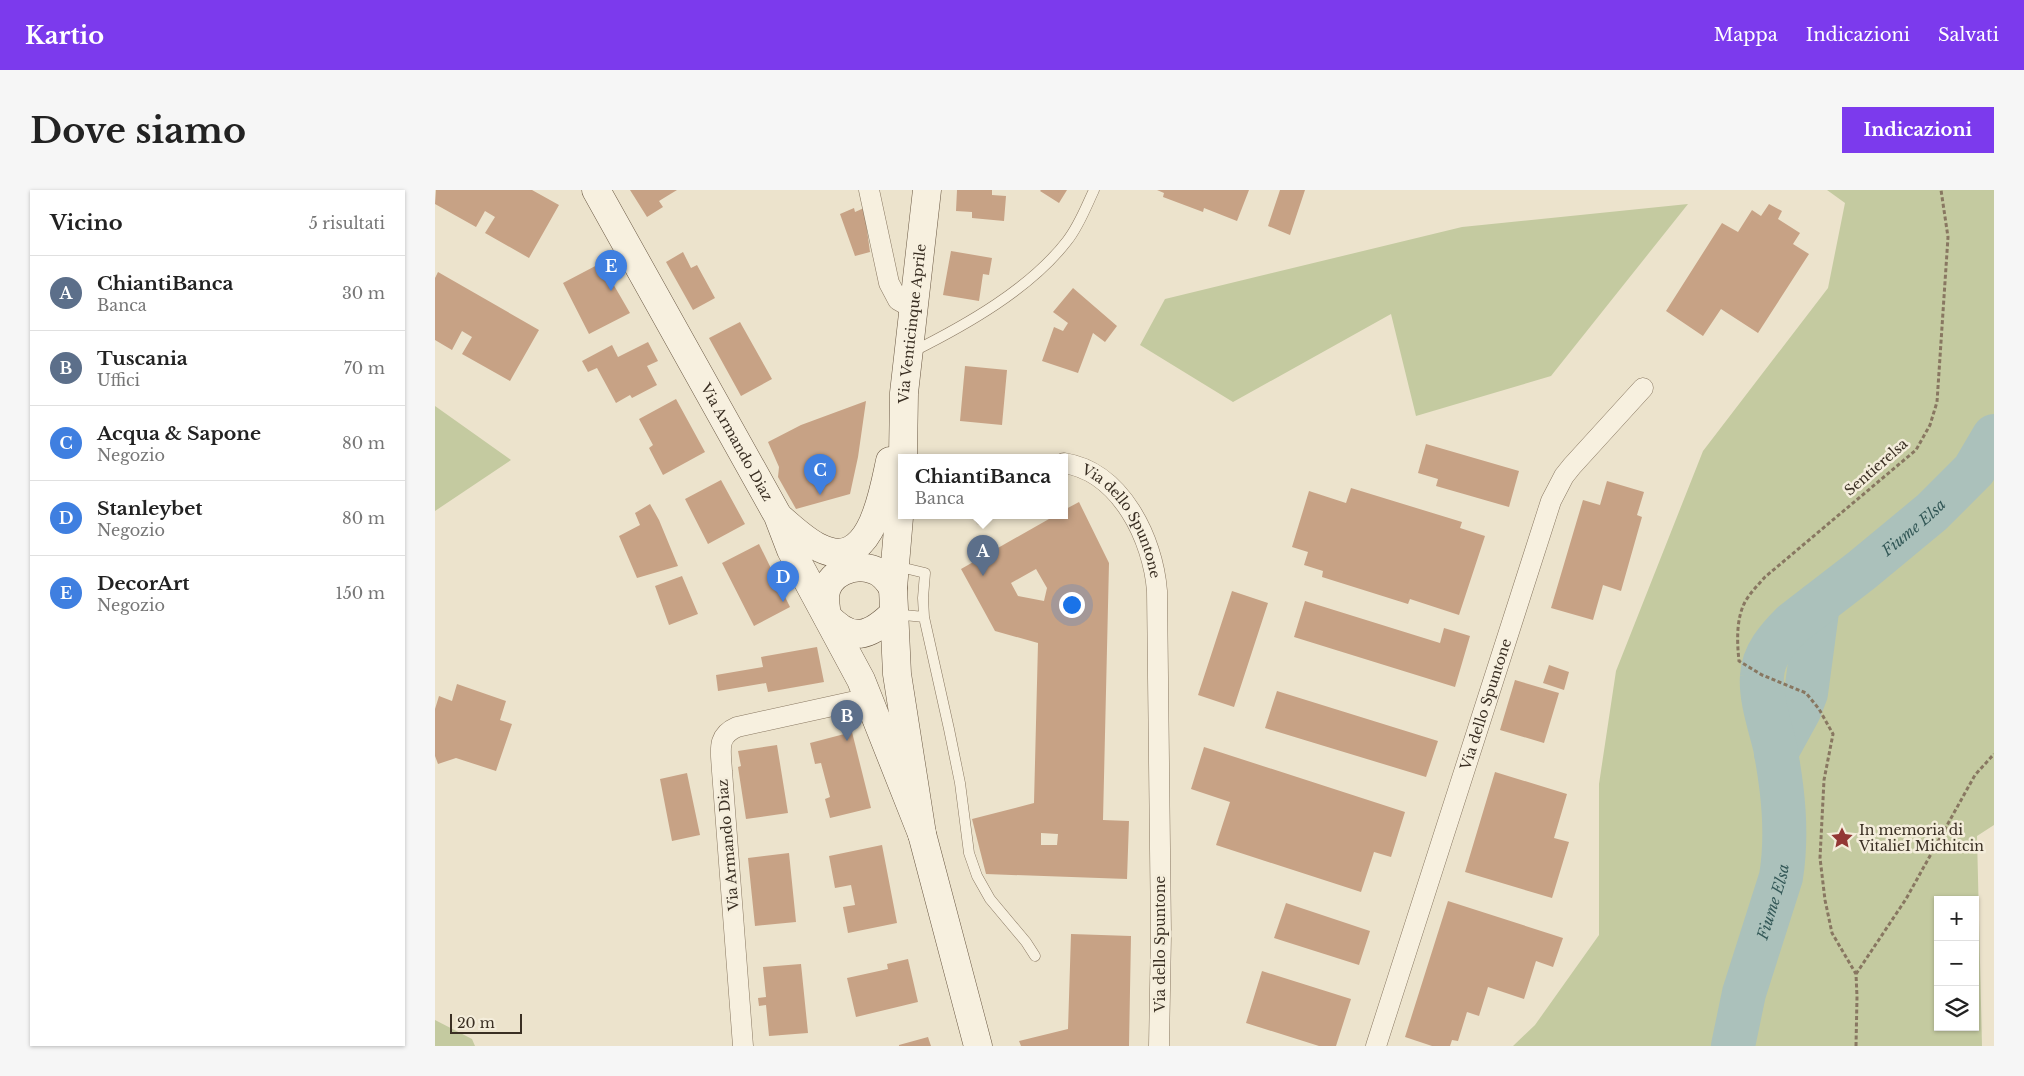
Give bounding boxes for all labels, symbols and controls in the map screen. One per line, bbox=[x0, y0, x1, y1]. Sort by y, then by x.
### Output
text: Kartio bbox=[25, 21, 104, 50]
text: Mappa bbox=[1714, 24, 1778, 46]
text: Indicazioni bbox=[1806, 24, 1910, 46]
text: Salvati bbox=[1938, 24, 1999, 46]
button: Indicazioni bbox=[1842, 107, 1994, 153]
text: Dove siamo bbox=[30, 109, 246, 152]
text: Vicino bbox=[50, 210, 123, 236]
text: 5 risultati bbox=[309, 213, 385, 233]
street label: Via Venticinque Aprile bbox=[895, 243, 930, 404]
pin: E bbox=[595, 250, 627, 291]
text: ChiantiBanca bbox=[97, 272, 233, 295]
text: A bbox=[60, 283, 72, 303]
text: 30 m bbox=[342, 283, 385, 303]
text: Banca bbox=[97, 295, 147, 315]
text: Tuscania bbox=[97, 347, 188, 370]
text: B bbox=[60, 358, 72, 378]
text: 70 m bbox=[344, 358, 385, 378]
text: Uffici bbox=[97, 370, 140, 390]
street label: Via Armando Diaz bbox=[696, 379, 777, 505]
text: Acqua & Sapone bbox=[97, 422, 261, 445]
text: C bbox=[59, 433, 73, 453]
text: 80 m bbox=[342, 433, 385, 453]
street label: Sentierelsa bbox=[1841, 434, 1912, 499]
text: Negozio bbox=[97, 445, 165, 465]
pin: C bbox=[804, 454, 836, 495]
popup bbox=[898, 454, 1068, 519]
street label: Via dello Spuntone bbox=[1078, 460, 1164, 580]
text: ChiantiBanca bbox=[915, 465, 1051, 488]
text: Banca bbox=[915, 488, 964, 508]
water label: Fiume Elsa bbox=[1877, 495, 1949, 560]
text: Stanleybet bbox=[97, 497, 203, 520]
text: D bbox=[59, 508, 73, 528]
text: 80 m bbox=[342, 508, 385, 528]
text: Negozio bbox=[97, 520, 165, 540]
pin: A bbox=[967, 535, 999, 576]
pin: D bbox=[767, 561, 799, 602]
text: DecorArt bbox=[97, 572, 190, 595]
text: E bbox=[60, 583, 72, 603]
text: 150 m bbox=[336, 583, 385, 603]
your location bbox=[1059, 592, 1085, 618]
text: Negozio bbox=[97, 595, 165, 615]
street label: Via dello Spuntone bbox=[1456, 636, 1515, 773]
pin: B bbox=[831, 700, 863, 741]
street label: Via Armando Diaz bbox=[713, 778, 743, 912]
place label: In memoria di VitalieI Michitcin bbox=[1858, 821, 1984, 855]
place icon: In memoria di VitalieI Michitcin bbox=[1829, 825, 1855, 851]
water label: Fiume Elsa bbox=[1752, 863, 1792, 943]
street label: Via dello Spuntone bbox=[1151, 876, 1169, 1013]
map controls bbox=[1934, 896, 1979, 1031]
button: + bbox=[1934, 896, 1979, 941]
button: − bbox=[1934, 941, 1979, 986]
button: layers bbox=[1934, 986, 1979, 1031]
scale bar bbox=[450, 1011, 523, 1034]
text: 20 m bbox=[457, 1014, 495, 1032]

